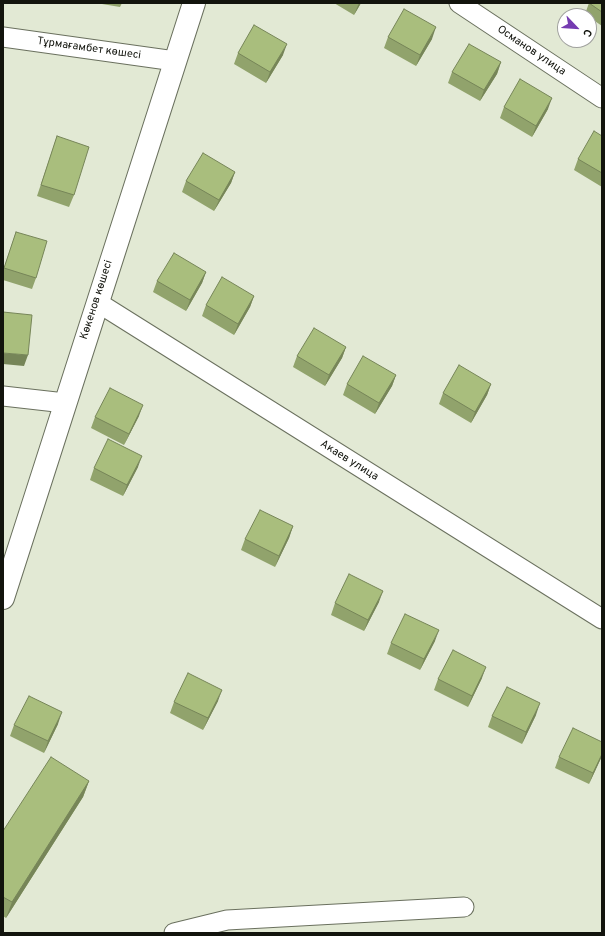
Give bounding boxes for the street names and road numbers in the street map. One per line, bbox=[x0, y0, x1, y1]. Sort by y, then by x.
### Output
street label: Османов улица bbox=[494, 23, 568, 79]
street label: Тұрмағамбет көшесі bbox=[36, 35, 142, 63]
street label: Көкенов көшесі bbox=[78, 259, 116, 341]
street label: Акаев улица bbox=[318, 438, 380, 484]

